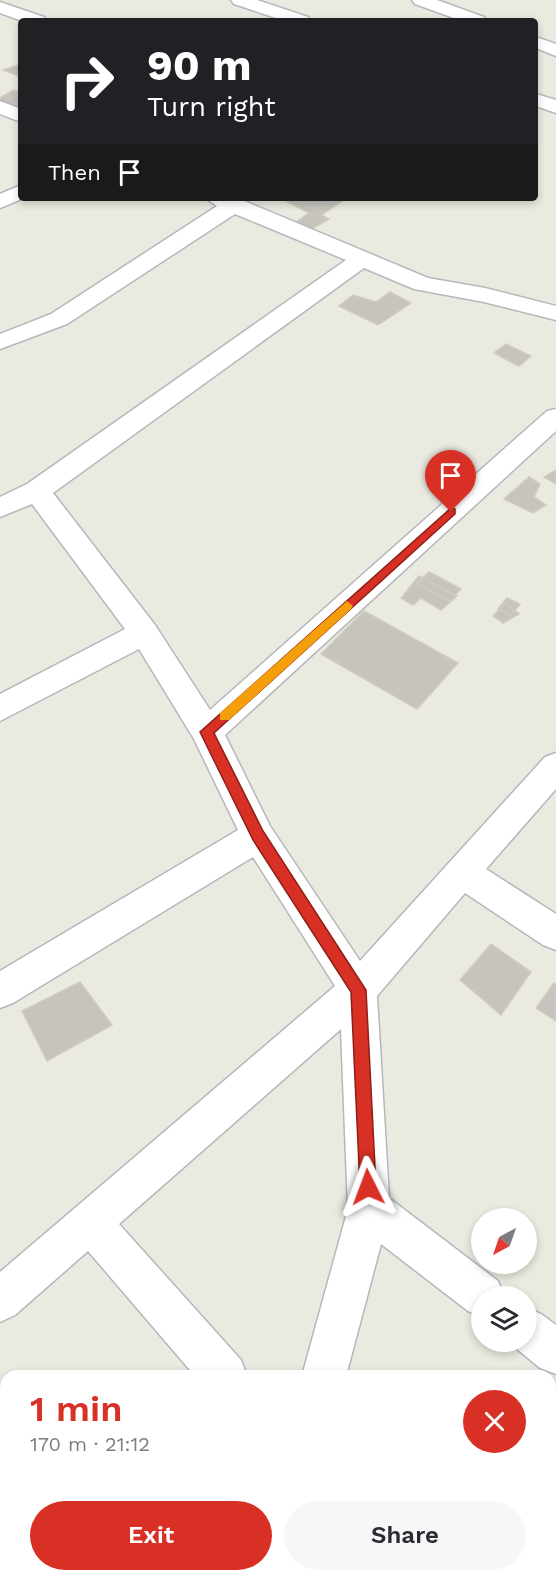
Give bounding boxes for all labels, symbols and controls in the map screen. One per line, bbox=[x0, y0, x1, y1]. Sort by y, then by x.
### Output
text: 90 m bbox=[147, 41, 251, 90]
icon: right bbox=[48, 42, 126, 120]
text: Turn right bbox=[147, 91, 276, 123]
icon: arrive bbox=[113, 156, 146, 189]
text: Then bbox=[48, 160, 101, 185]
pin bbox=[425, 450, 476, 512]
icon: arrive bbox=[434, 459, 467, 492]
position arrow bbox=[336, 1155, 400, 1219]
north arrow bbox=[471, 1208, 537, 1274]
map controls bbox=[471, 1208, 537, 1352]
button: layers bbox=[471, 1286, 537, 1352]
text: 1 min bbox=[30, 1388, 122, 1430]
button: close bbox=[463, 1390, 526, 1453]
text: 170 m · 21:12 bbox=[30, 1432, 150, 1456]
button: Exit bbox=[30, 1501, 272, 1570]
button: Share bbox=[284, 1501, 526, 1570]

